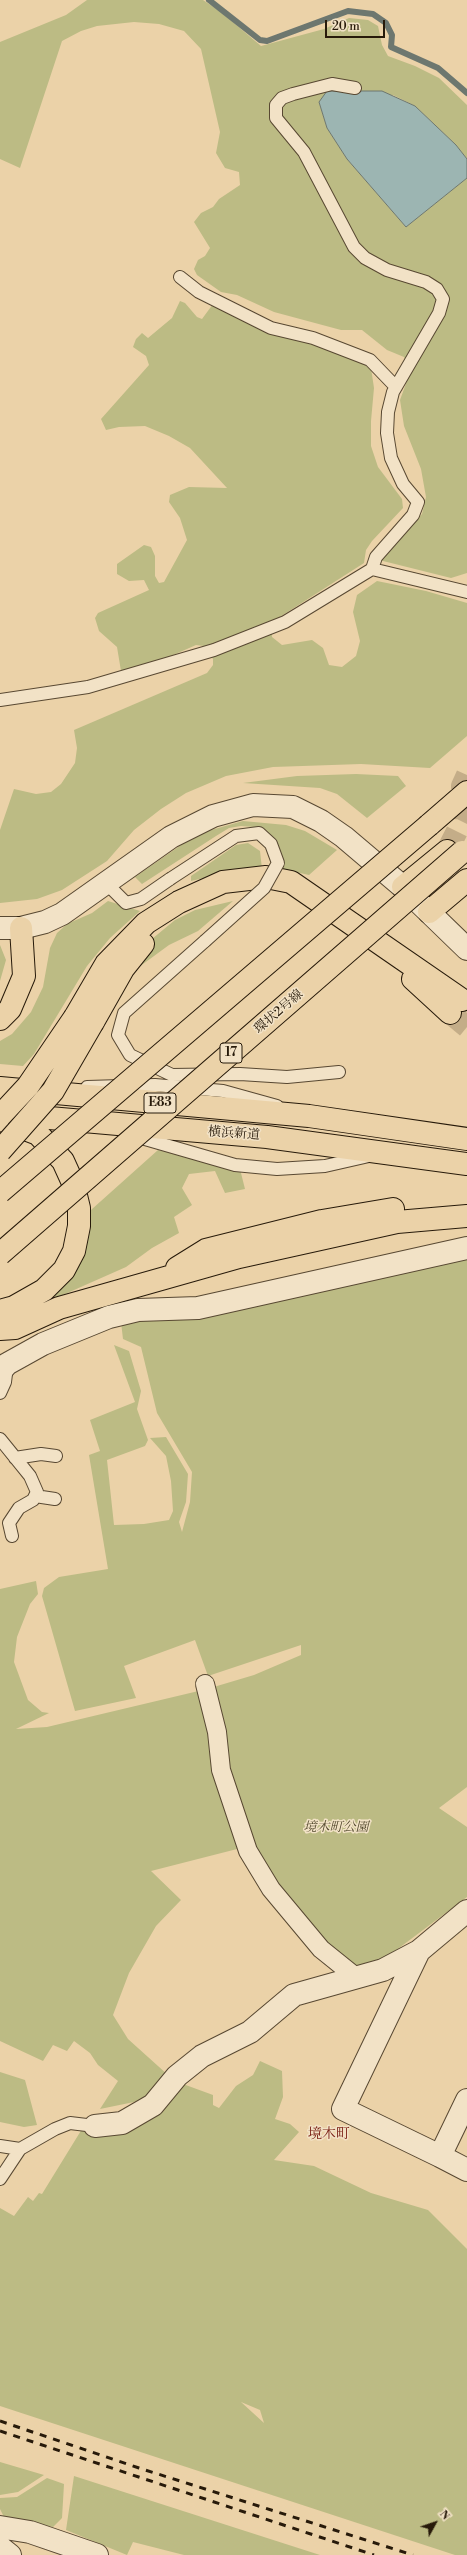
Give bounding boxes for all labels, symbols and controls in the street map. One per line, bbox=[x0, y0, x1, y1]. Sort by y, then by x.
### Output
scale bar bbox=[327, 12, 387, 38]
text: 20 m bbox=[332, 19, 360, 34]
street label: 環状2号線 bbox=[251, 987, 307, 1037]
road number: 17 bbox=[220, 1043, 242, 1063]
road number: E83 bbox=[144, 1093, 176, 1113]
street label: 横浜新道 bbox=[208, 1124, 260, 1144]
park label: 境木町公園 bbox=[304, 1820, 368, 1836]
district label: 境木町 bbox=[308, 2127, 350, 2143]
north arrow bbox=[415, 2503, 455, 2543]
text: N bbox=[436, 2507, 452, 2523]

